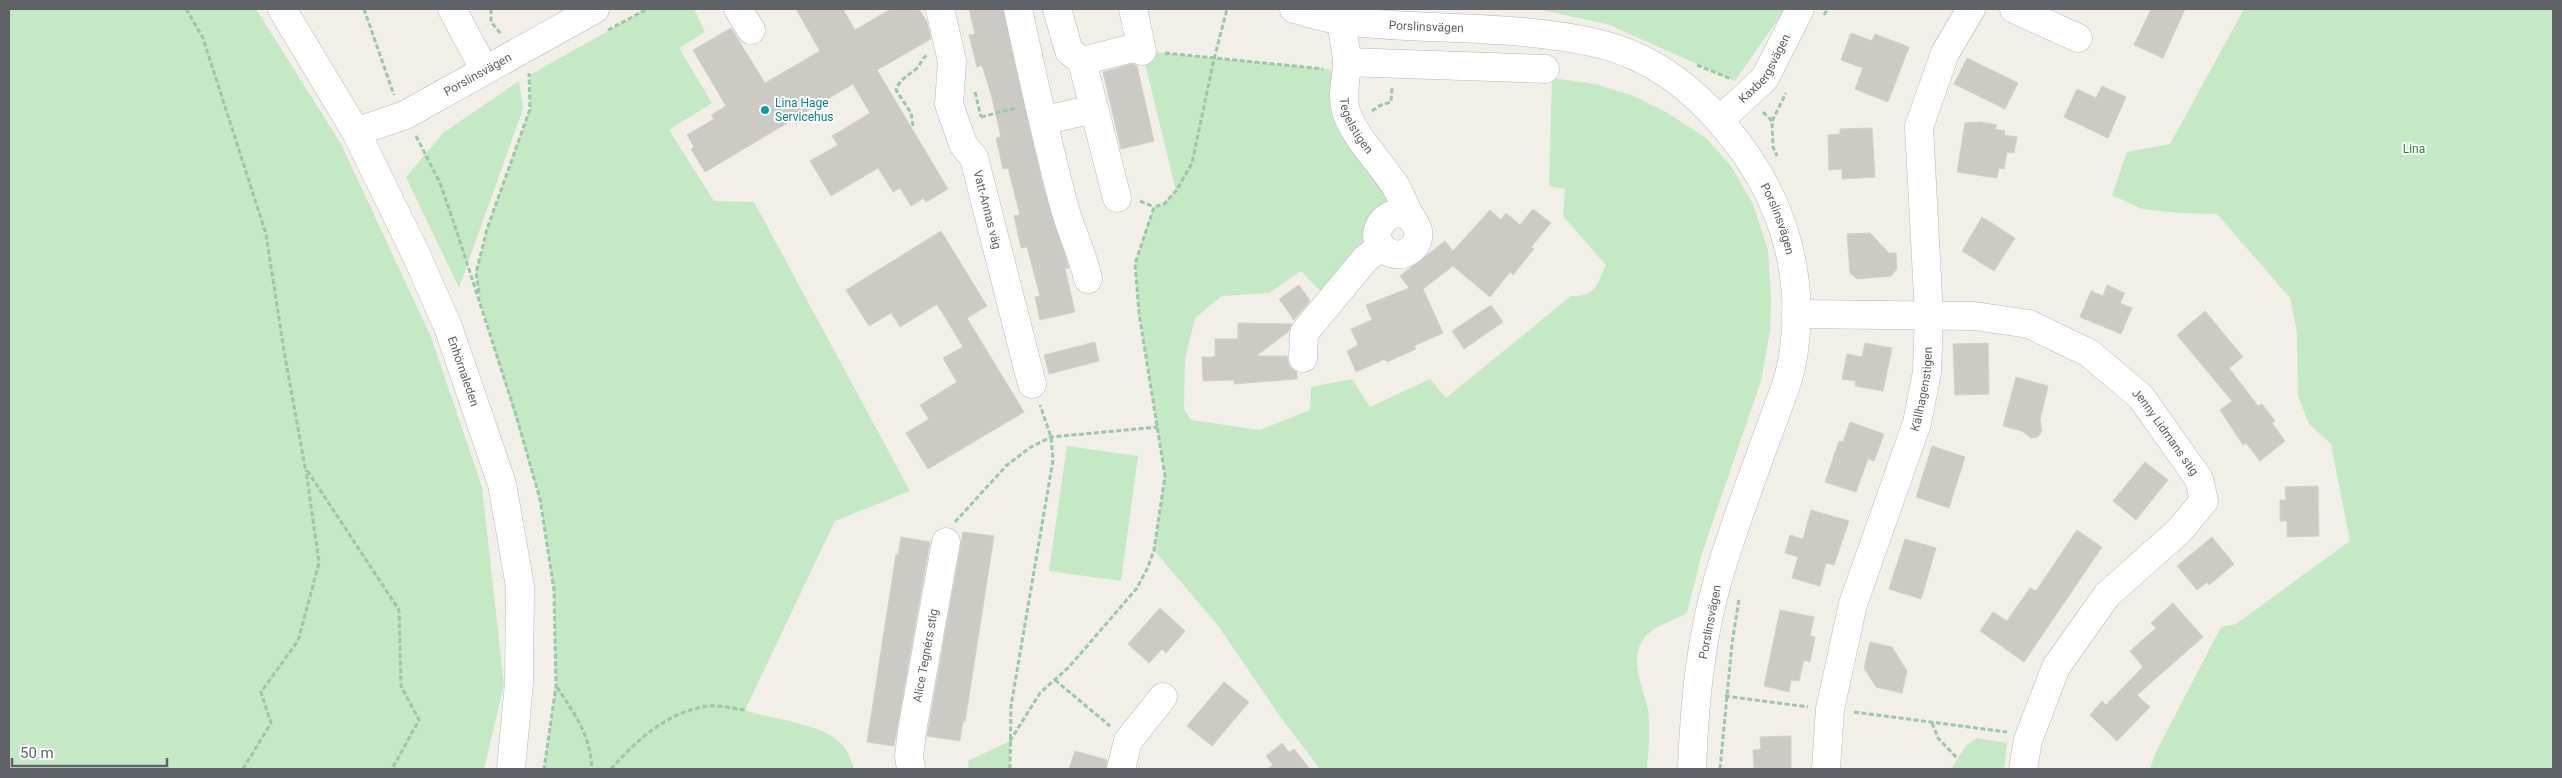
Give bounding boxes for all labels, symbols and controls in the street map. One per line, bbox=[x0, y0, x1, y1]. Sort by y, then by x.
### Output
street label: Porslinsvägen bbox=[1388, 18, 1464, 35]
street label: Kaxbergsvägen bbox=[1736, 32, 1793, 106]
street label: Porslinsvägen bbox=[441, 50, 514, 99]
place label: Lina Hage Servicehus bbox=[775, 96, 833, 124]
street label: Tegelstigen bbox=[1337, 97, 1376, 156]
marker: Lina Hage Servicehus bbox=[759, 104, 771, 116]
park label: Lina bbox=[2403, 142, 2425, 156]
street label: Vatt-Annas väg bbox=[970, 169, 1004, 251]
street label: Porslinsvägen bbox=[1758, 181, 1797, 256]
street label: Enhörnaleden bbox=[445, 334, 482, 408]
street label: Källhagenstigen bbox=[1908, 347, 1935, 433]
street label: Jenny Lidmans stig bbox=[2129, 386, 2201, 478]
street label: Porslinsvägen bbox=[1696, 584, 1724, 660]
street label: Alice Tegnérs stig bbox=[910, 608, 941, 703]
scale bar bbox=[12, 736, 168, 768]
text: 50 m bbox=[20, 744, 54, 762]

